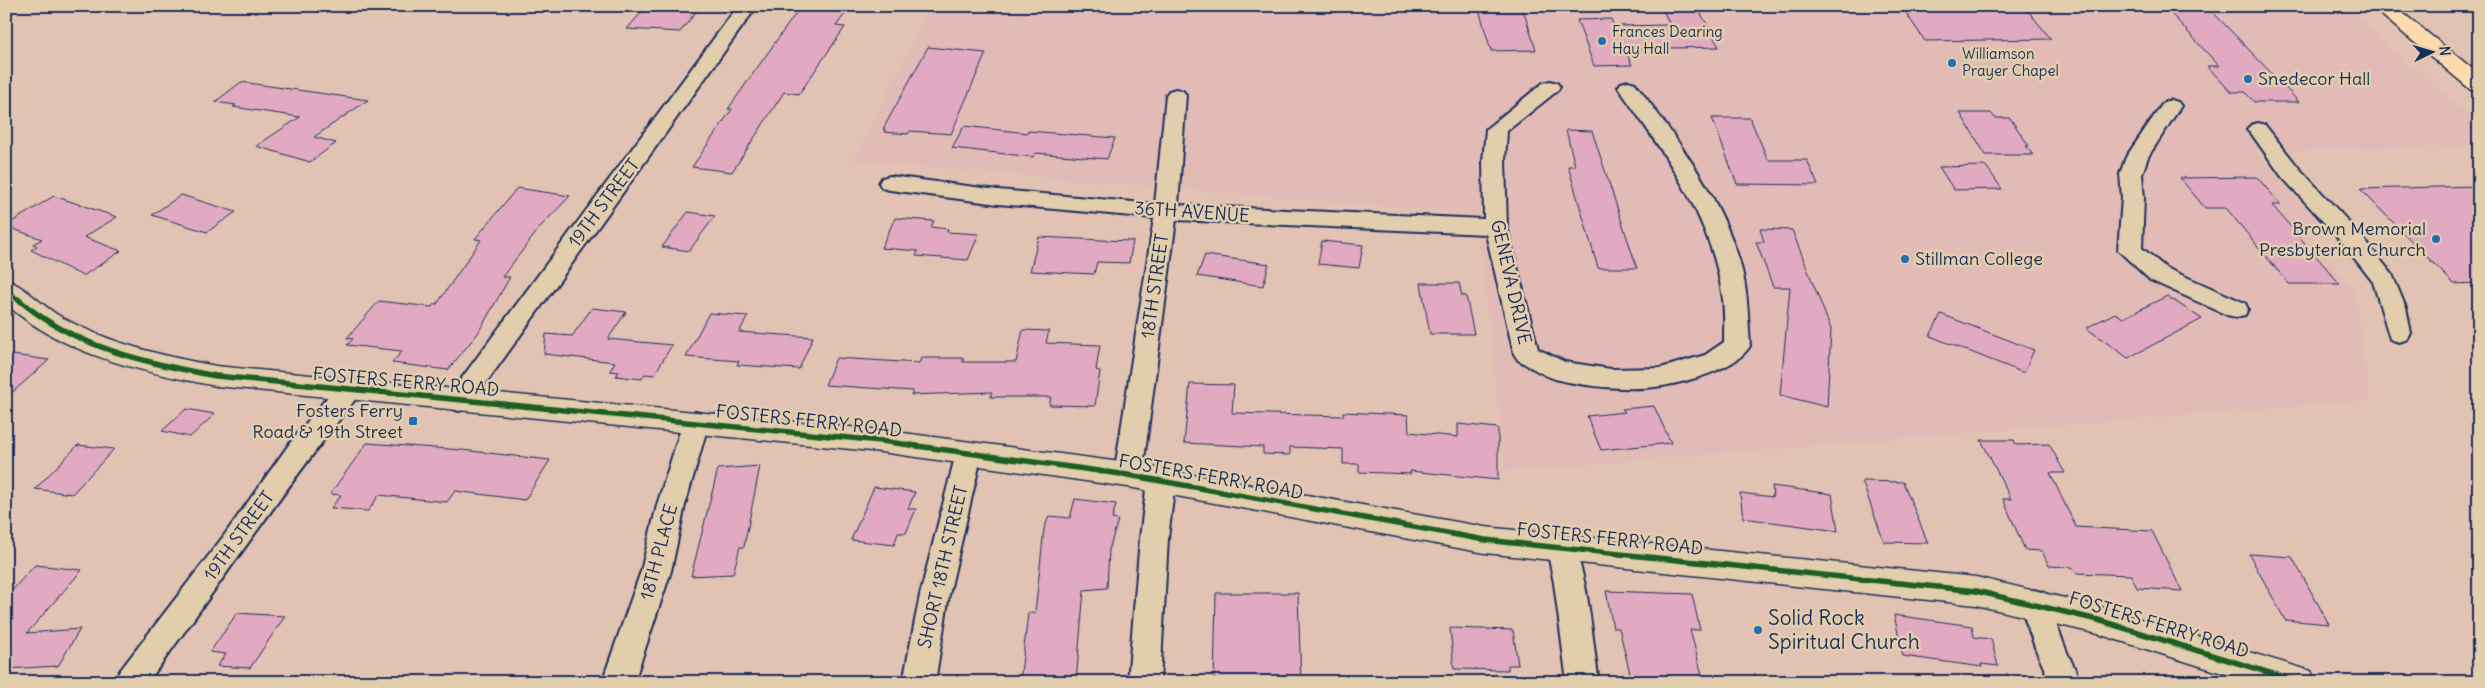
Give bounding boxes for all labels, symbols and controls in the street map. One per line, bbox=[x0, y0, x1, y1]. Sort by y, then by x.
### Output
place label: Frances Dearing Hay Hall bbox=[1612, 22, 1723, 58]
north arrow bbox=[2408, 28, 2458, 78]
marker: Frances Dearing Hay Hall bbox=[1596, 35, 1608, 47]
place label: Williamson Prayer Chapel bbox=[1962, 44, 2059, 80]
text: N bbox=[2436, 45, 2454, 56]
marker: Williamson Prayer Chapel bbox=[1946, 57, 1958, 69]
place label: Snedecor Hall bbox=[2258, 67, 2370, 90]
marker: Snedecor Hall bbox=[2242, 73, 2254, 85]
street label: 19TH STREET bbox=[563, 154, 644, 252]
street label: 36TH AVENUE bbox=[1134, 196, 1250, 227]
street label: GENEVA DRIVE bbox=[1486, 217, 1537, 346]
place label: Brown Memorial Presbyterian Church bbox=[2259, 217, 2426, 261]
street label: 18TH STREET bbox=[1136, 232, 1173, 340]
marker: Brown Memorial Presbyterian Church bbox=[2430, 233, 2442, 245]
place label: Stillman College bbox=[1915, 247, 2043, 270]
marker: Stillman College bbox=[1899, 253, 1911, 265]
street label: FOSTERS FERRY ROAD bbox=[312, 362, 500, 401]
place label: Fosters Ferry Road & 19th Street bbox=[252, 399, 403, 443]
street label: FOSTERS FERRY ROAD bbox=[715, 399, 903, 442]
marker: Fosters Ferry Road & 19th Street bbox=[407, 415, 419, 427]
street label: FOSTERS FERRY ROAD bbox=[1117, 449, 1305, 504]
street label: SHORT 18TH STREET bbox=[913, 483, 972, 651]
street label: 19TH STREET bbox=[198, 486, 279, 585]
street label: 18TH PLACE bbox=[635, 501, 682, 602]
street label: FOSTERS FERRY ROAD bbox=[1516, 517, 1704, 560]
street label: FOSTERS FERRY ROAD bbox=[2066, 586, 2252, 663]
place label: Solid Rock Spiritual Church bbox=[1768, 604, 1920, 655]
marker: Solid Rock Spiritual Church bbox=[1752, 624, 1764, 636]

